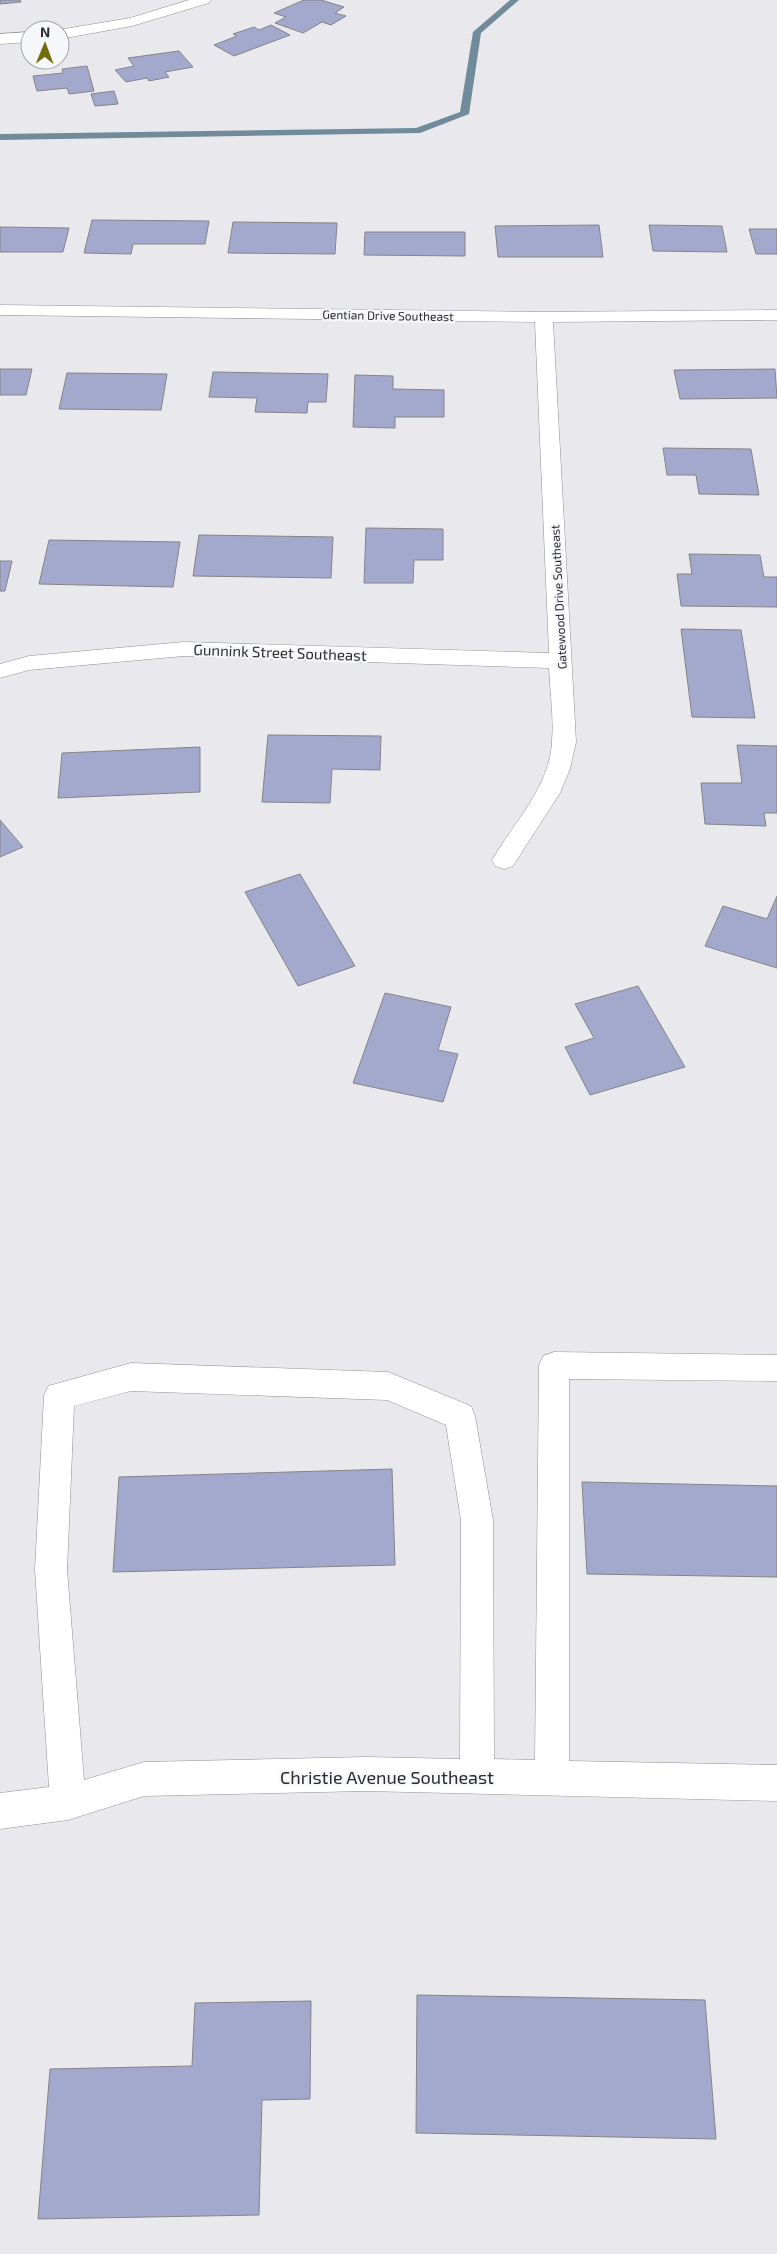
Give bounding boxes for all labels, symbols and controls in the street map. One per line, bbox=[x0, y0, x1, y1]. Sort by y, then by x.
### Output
north arrow bbox=[20, 20, 70, 70]
text: N bbox=[40, 23, 50, 40]
street label: Gentian Drive Southeast bbox=[322, 307, 454, 323]
street label: Gatewood Drive Southeast bbox=[547, 524, 569, 670]
street label: Gunnink Street Southeast bbox=[193, 640, 367, 664]
street label: Christie Avenue Southeast bbox=[280, 1766, 494, 1788]

